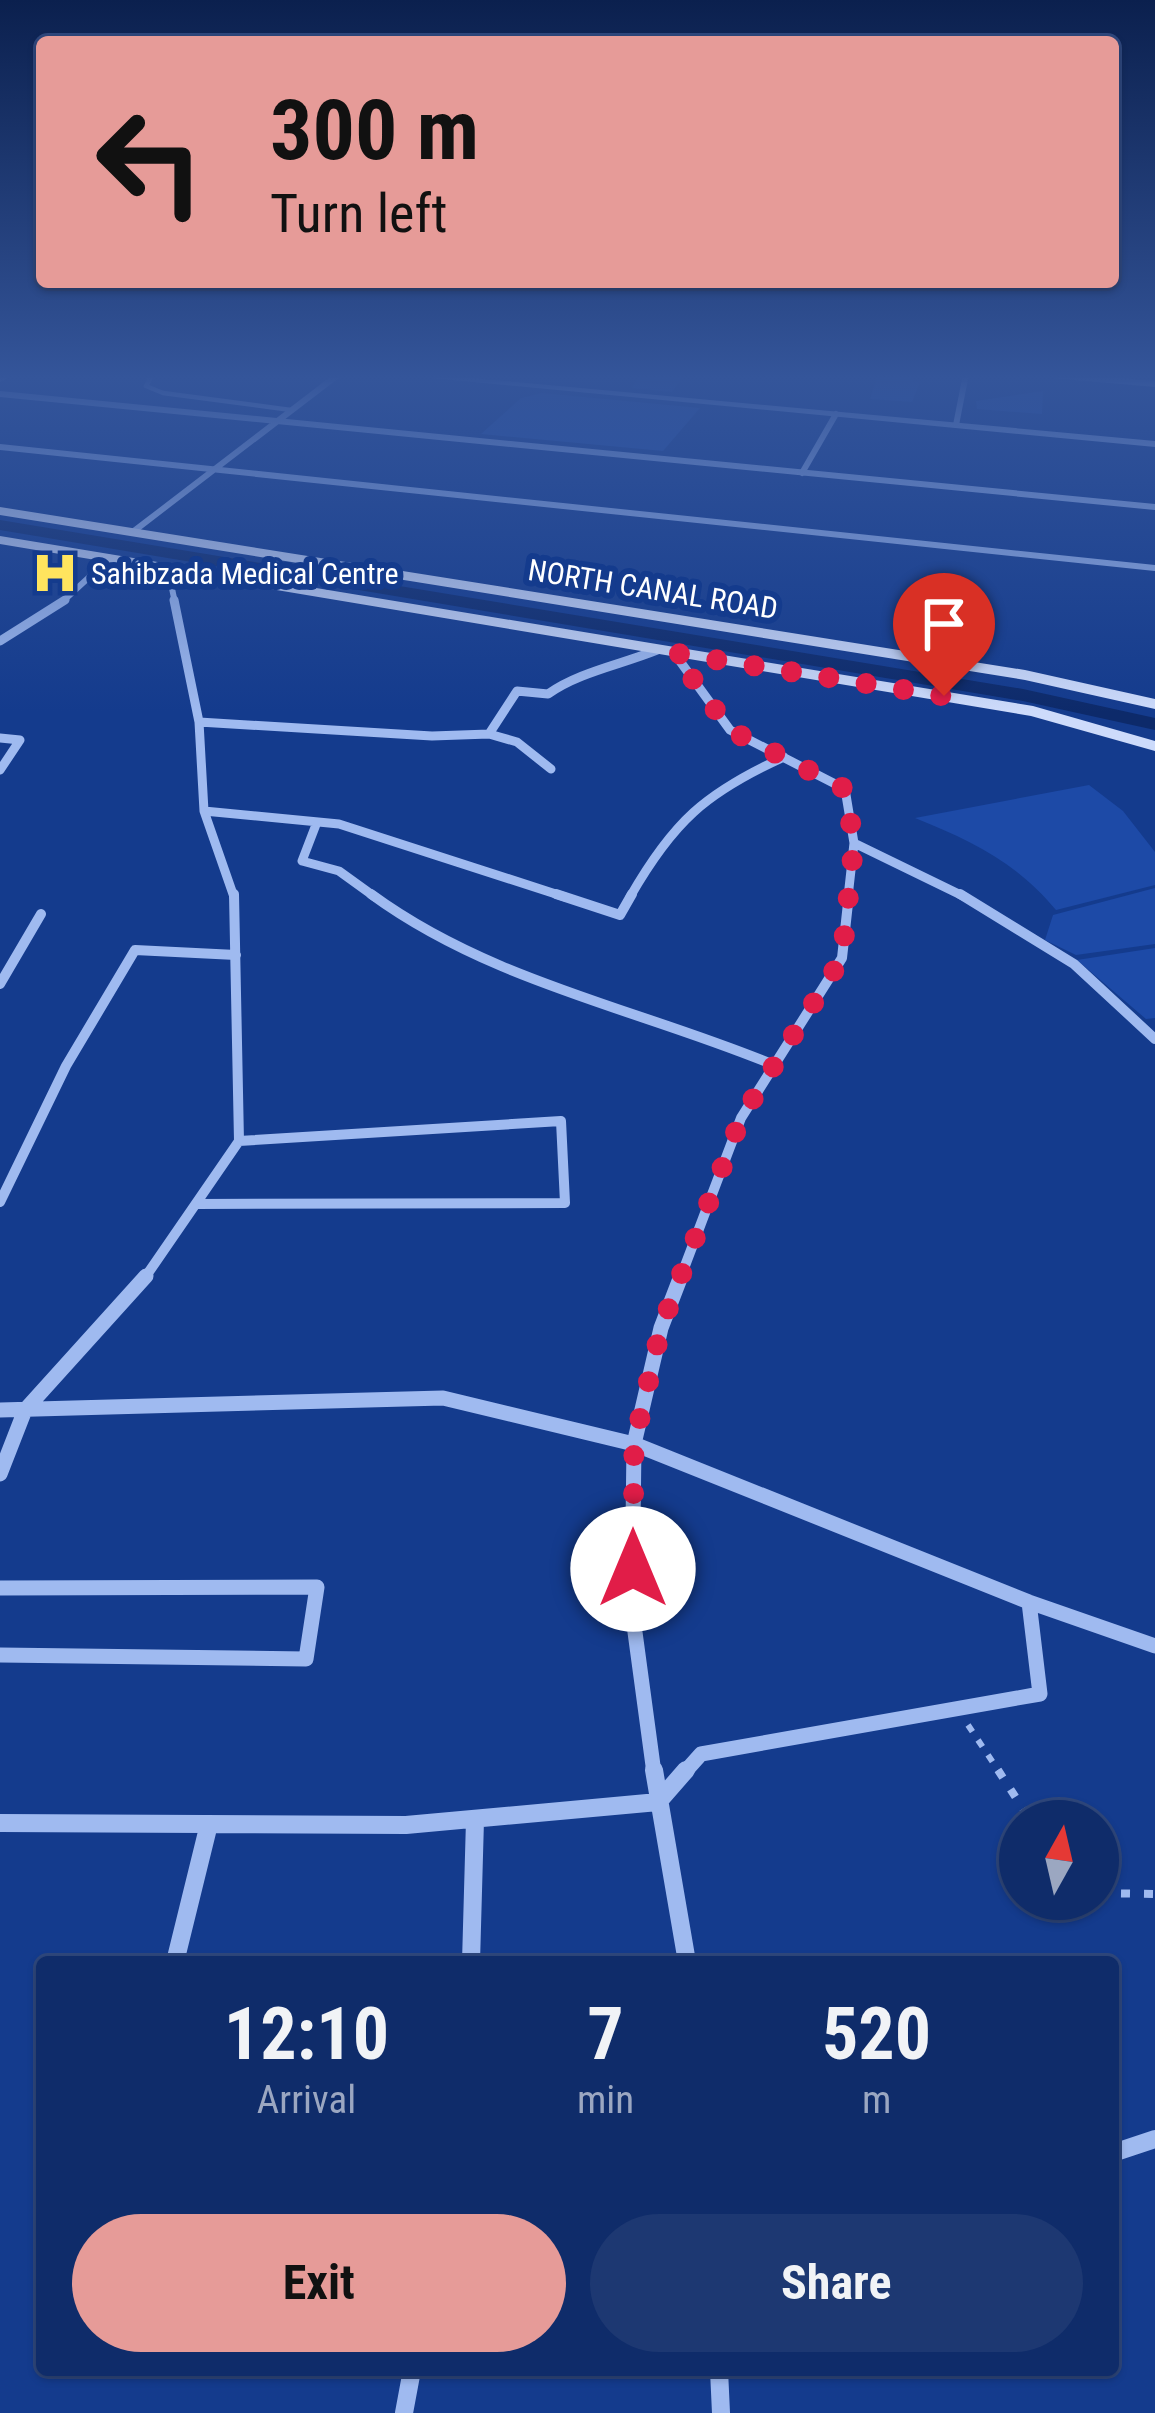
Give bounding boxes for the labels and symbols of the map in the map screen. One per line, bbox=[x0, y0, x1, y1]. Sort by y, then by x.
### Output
hospital icon: Sahibzada Medical Centre bbox=[30, 548, 80, 598]
street label: NORTH CANAL ROAD bbox=[526, 552, 780, 626]
place label: Sahibzada Medical Centre bbox=[91, 556, 398, 591]
pin bbox=[893, 573, 995, 696]
position arrow bbox=[570, 1506, 696, 1632]
north arrow bbox=[999, 1800, 1119, 1920]

